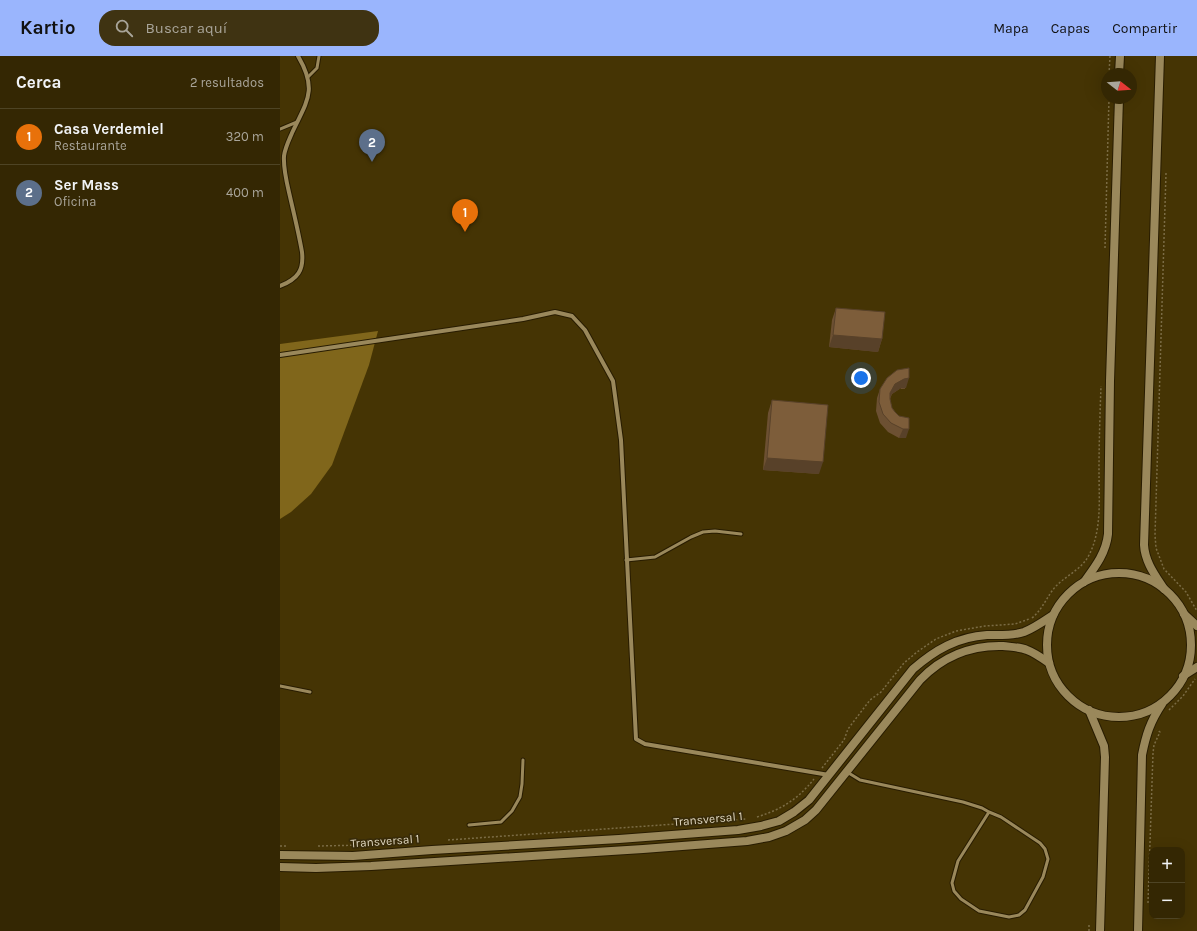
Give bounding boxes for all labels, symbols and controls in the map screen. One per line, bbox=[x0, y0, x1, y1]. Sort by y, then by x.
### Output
search box bbox=[99, 10, 379, 46]
text: Kartio bbox=[20, 17, 75, 39]
icon: search bbox=[113, 17, 135, 39]
text: Buscar aquí bbox=[145, 19, 227, 37]
text: Mapa bbox=[993, 20, 1029, 37]
text: Capas bbox=[1051, 20, 1090, 37]
text: Compartir bbox=[1112, 20, 1177, 37]
north arrow bbox=[1101, 68, 1137, 104]
text: Cerca bbox=[16, 72, 61, 92]
text: 2 resultados bbox=[190, 75, 264, 90]
text: Casa Verdemiel bbox=[54, 120, 164, 138]
text: 1 bbox=[27, 129, 31, 144]
text: 320 m bbox=[226, 129, 264, 144]
pin: 2 bbox=[359, 129, 385, 162]
text: Restaurante bbox=[54, 138, 127, 153]
text: Ser Mass bbox=[54, 176, 119, 194]
text: 2 bbox=[25, 185, 33, 200]
text: 400 m bbox=[226, 185, 264, 200]
text: Oficina bbox=[54, 194, 96, 209]
pin: 1 bbox=[452, 199, 478, 232]
your location bbox=[851, 368, 871, 388]
street label: Transversal 1 bbox=[673, 809, 743, 829]
street label: Transversal 1 bbox=[350, 832, 420, 850]
map controls bbox=[1149, 847, 1185, 919]
button: + bbox=[1149, 847, 1185, 883]
button: − bbox=[1149, 883, 1185, 919]

